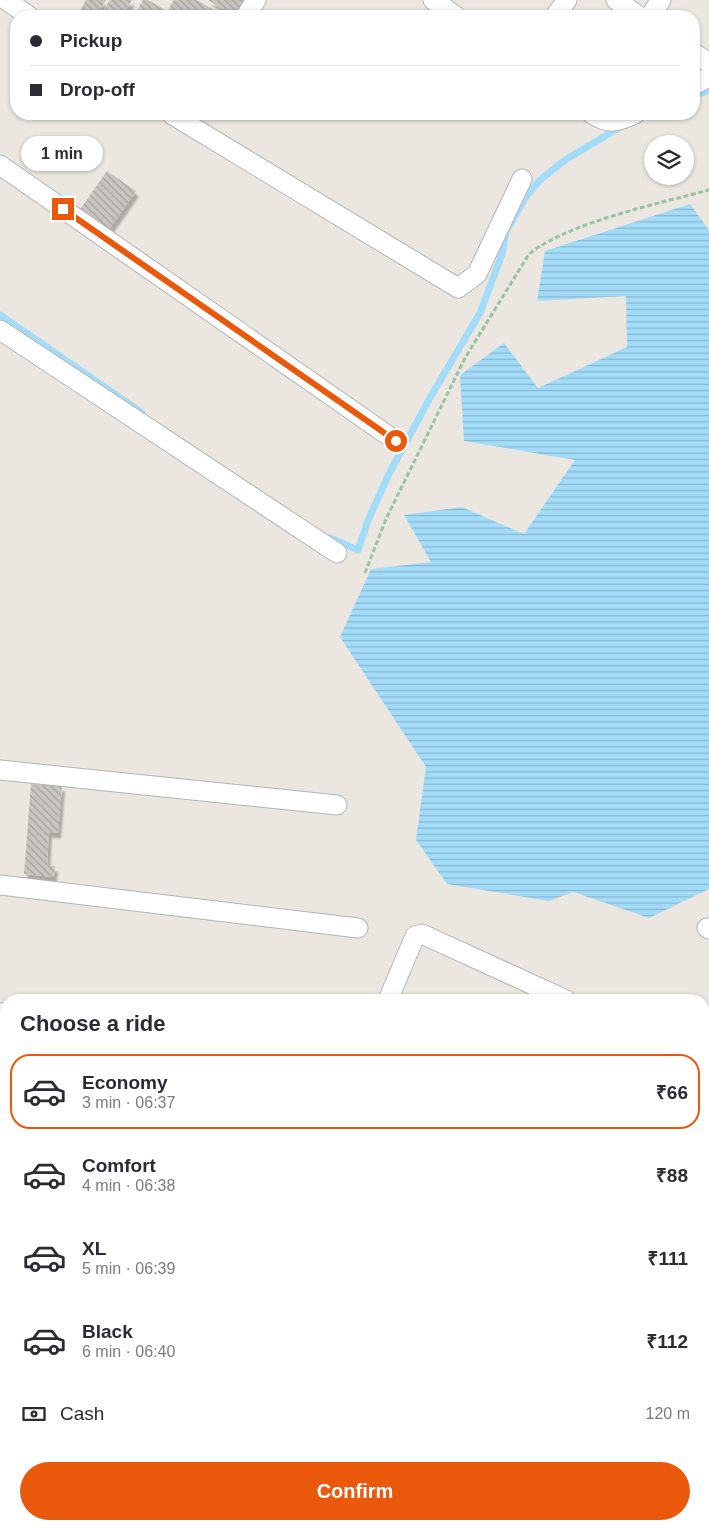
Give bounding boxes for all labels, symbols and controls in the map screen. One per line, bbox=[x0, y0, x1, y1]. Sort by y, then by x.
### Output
text: Pickup bbox=[60, 30, 122, 51]
text: Drop-off bbox=[60, 79, 135, 100]
map controls bbox=[644, 135, 694, 185]
button: layers bbox=[644, 135, 694, 185]
callout: 1 min bbox=[22, 136, 104, 172]
text: 1 min bbox=[41, 145, 83, 162]
route end bbox=[52, 198, 74, 220]
route start bbox=[385, 430, 407, 452]
text: Choose a ride bbox=[20, 1011, 165, 1036]
icon: car bbox=[22, 1069, 67, 1114]
text: Economy bbox=[82, 1072, 168, 1093]
text: ₹66 bbox=[656, 1082, 688, 1103]
text: 3 min · 06:37 bbox=[82, 1094, 175, 1111]
icon: car bbox=[22, 1152, 67, 1197]
text: Comfort bbox=[82, 1155, 156, 1176]
text: ₹88 bbox=[656, 1165, 688, 1186]
text: 4 min · 06:38 bbox=[82, 1177, 175, 1194]
icon: car bbox=[22, 1235, 67, 1280]
text: XL bbox=[82, 1238, 106, 1259]
text: ₹111 bbox=[648, 1248, 688, 1269]
text: 5 min · 06:39 bbox=[82, 1260, 175, 1277]
icon: car bbox=[22, 1318, 67, 1363]
text: Black bbox=[82, 1321, 133, 1342]
text: ₹112 bbox=[646, 1331, 688, 1352]
text: 6 min · 06:40 bbox=[82, 1343, 175, 1360]
icon: cash bbox=[20, 1400, 48, 1428]
text: Cash bbox=[60, 1403, 104, 1424]
text: 120 m bbox=[646, 1405, 690, 1422]
button: Confirm bbox=[20, 1462, 690, 1520]

